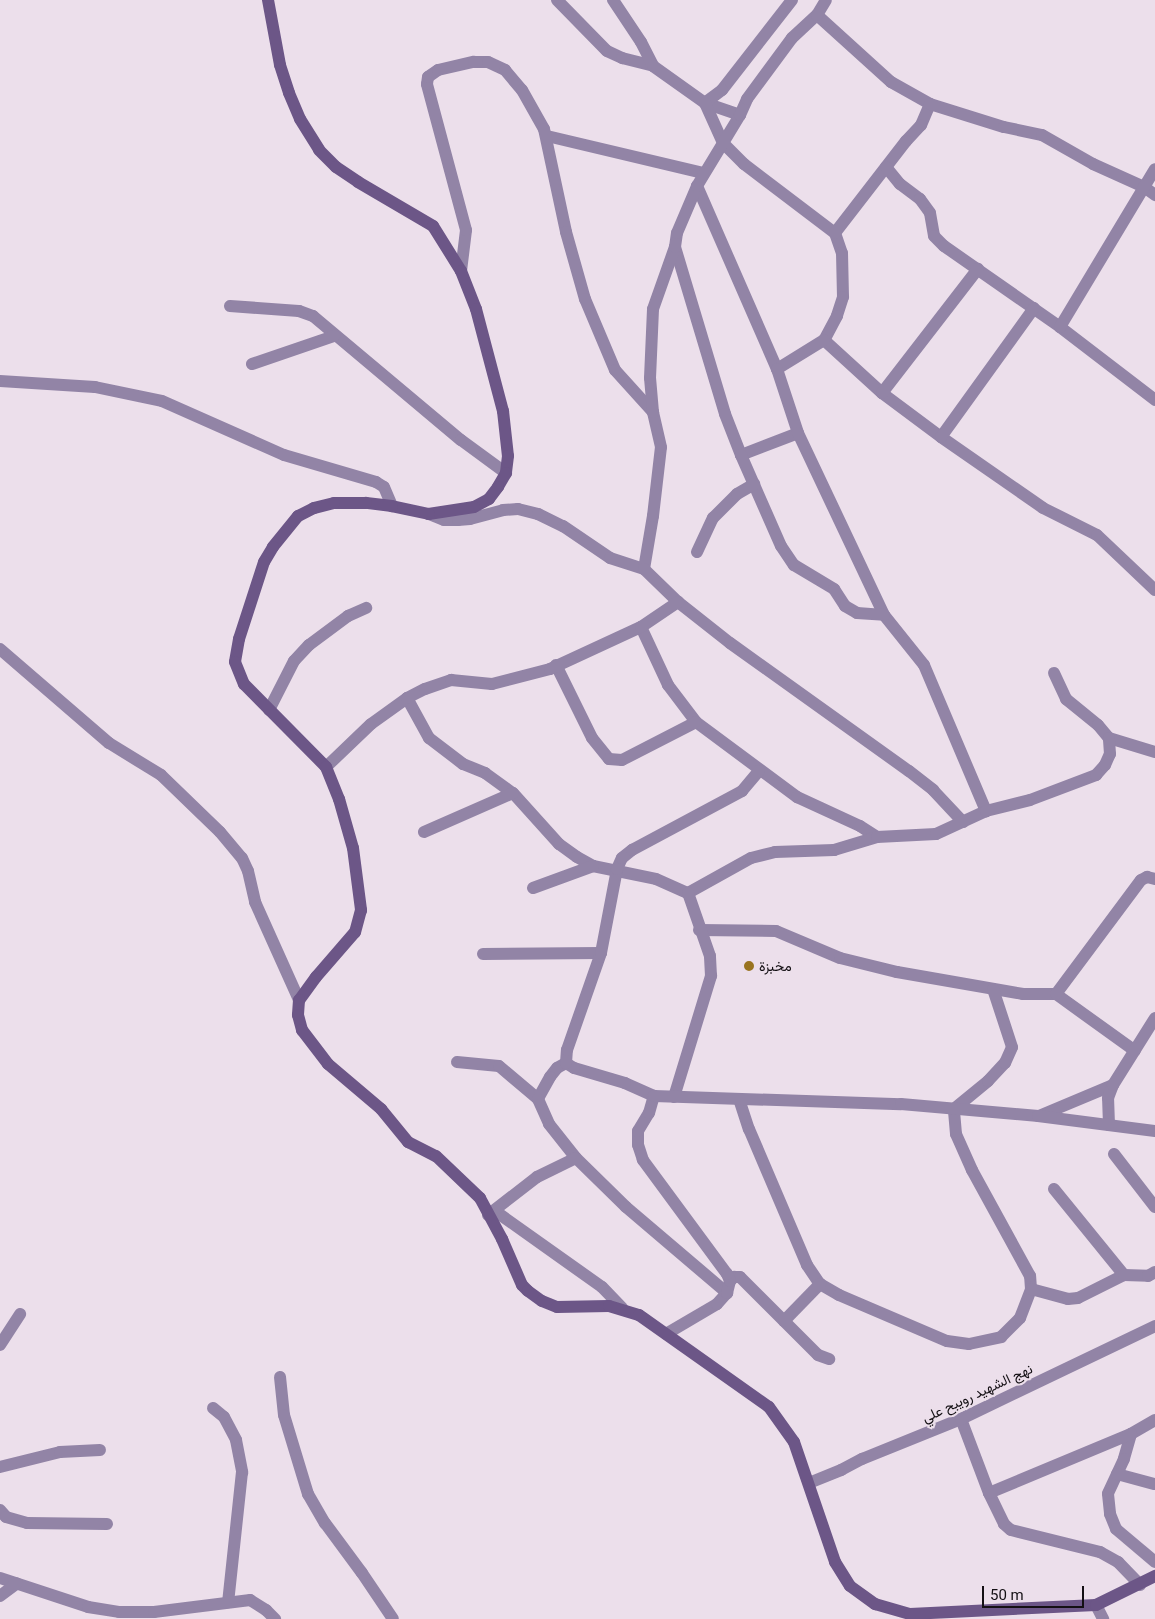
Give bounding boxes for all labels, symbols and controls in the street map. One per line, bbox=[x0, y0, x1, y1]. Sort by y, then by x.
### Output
place label: مخبزة bbox=[759, 958, 792, 974]
marker: مخبزة bbox=[743, 960, 755, 972]
street label: نهج الشهيد رويبح علي bbox=[919, 1360, 1035, 1426]
scale bar bbox=[985, 1576, 1088, 1608]
text: 50 m bbox=[990, 1586, 1024, 1604]

